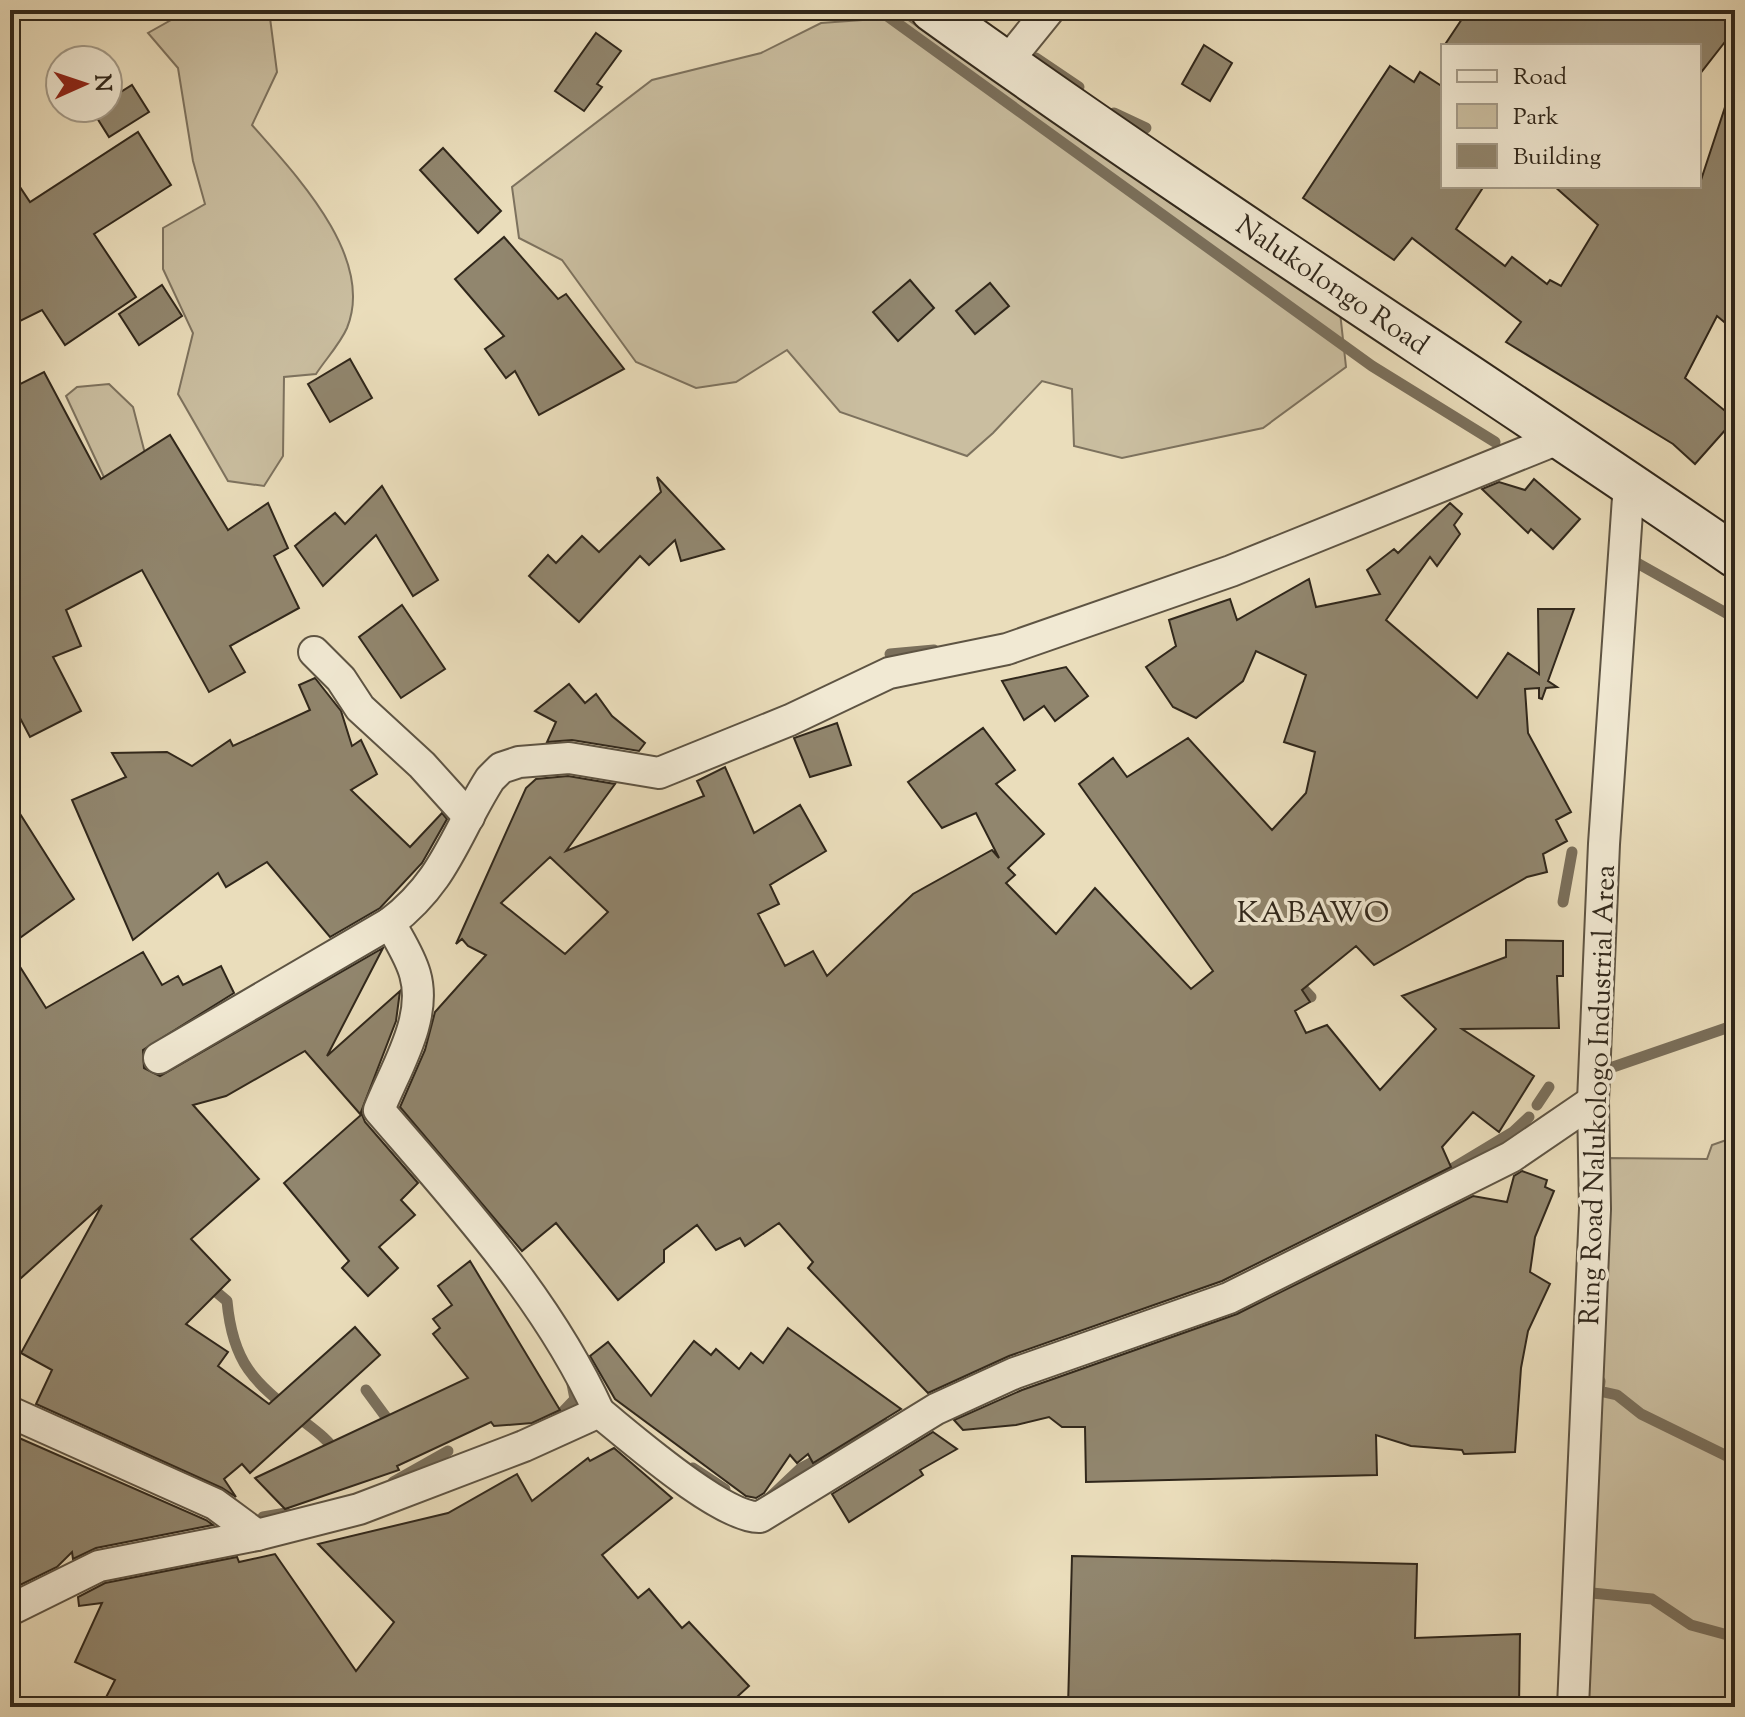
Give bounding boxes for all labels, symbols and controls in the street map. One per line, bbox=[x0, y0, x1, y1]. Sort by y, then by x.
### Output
north arrow bbox=[44, 44, 124, 124]
legend bbox=[1441, 44, 1701, 188]
text: Road bbox=[1513, 61, 1567, 95]
text: N bbox=[85, 74, 117, 93]
text: Park bbox=[1513, 101, 1559, 135]
text: Building bbox=[1513, 141, 1602, 175]
street label: Nalukolongo Road bbox=[1227, 207, 1436, 366]
street label: Ring Road Nalukologo Industrial Area bbox=[1571, 864, 1627, 1326]
district label: KABAWO bbox=[1237, 893, 1391, 936]

